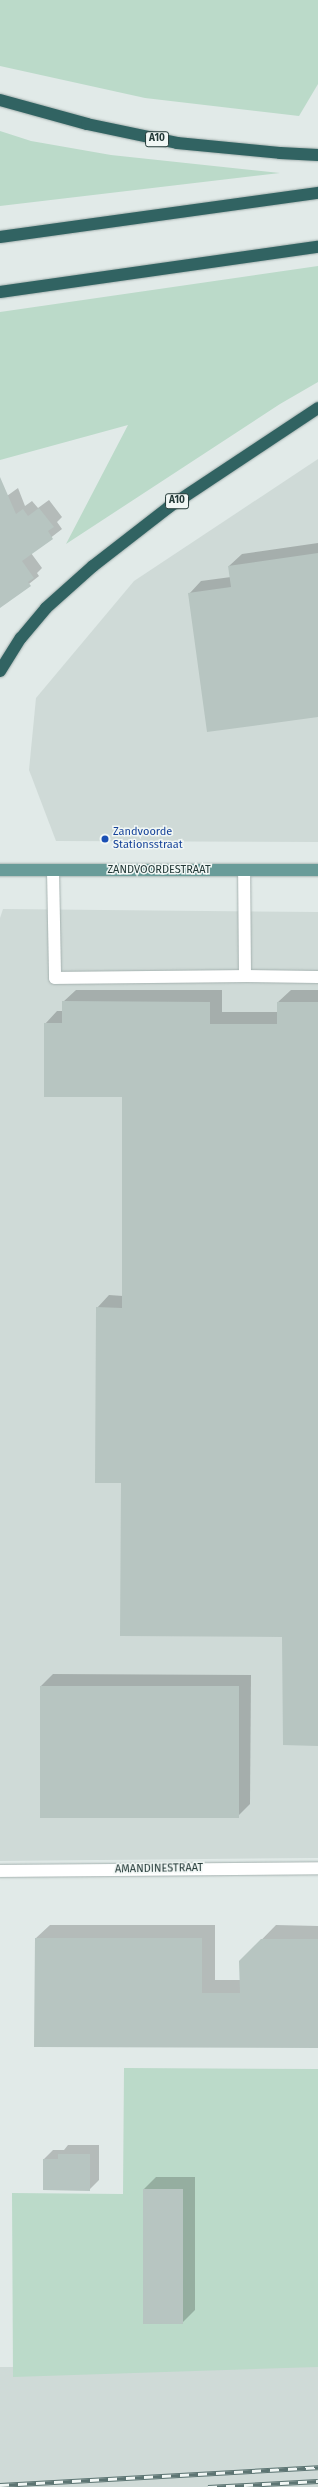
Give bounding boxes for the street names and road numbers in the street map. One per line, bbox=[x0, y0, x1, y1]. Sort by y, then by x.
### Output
road number: A10 bbox=[145, 131, 169, 147]
road number: A10 bbox=[165, 493, 189, 509]
street label: ZANDVOORDESTRAAT bbox=[107, 863, 211, 877]
street label: AMANDINESTRAAT bbox=[115, 1862, 203, 1876]

